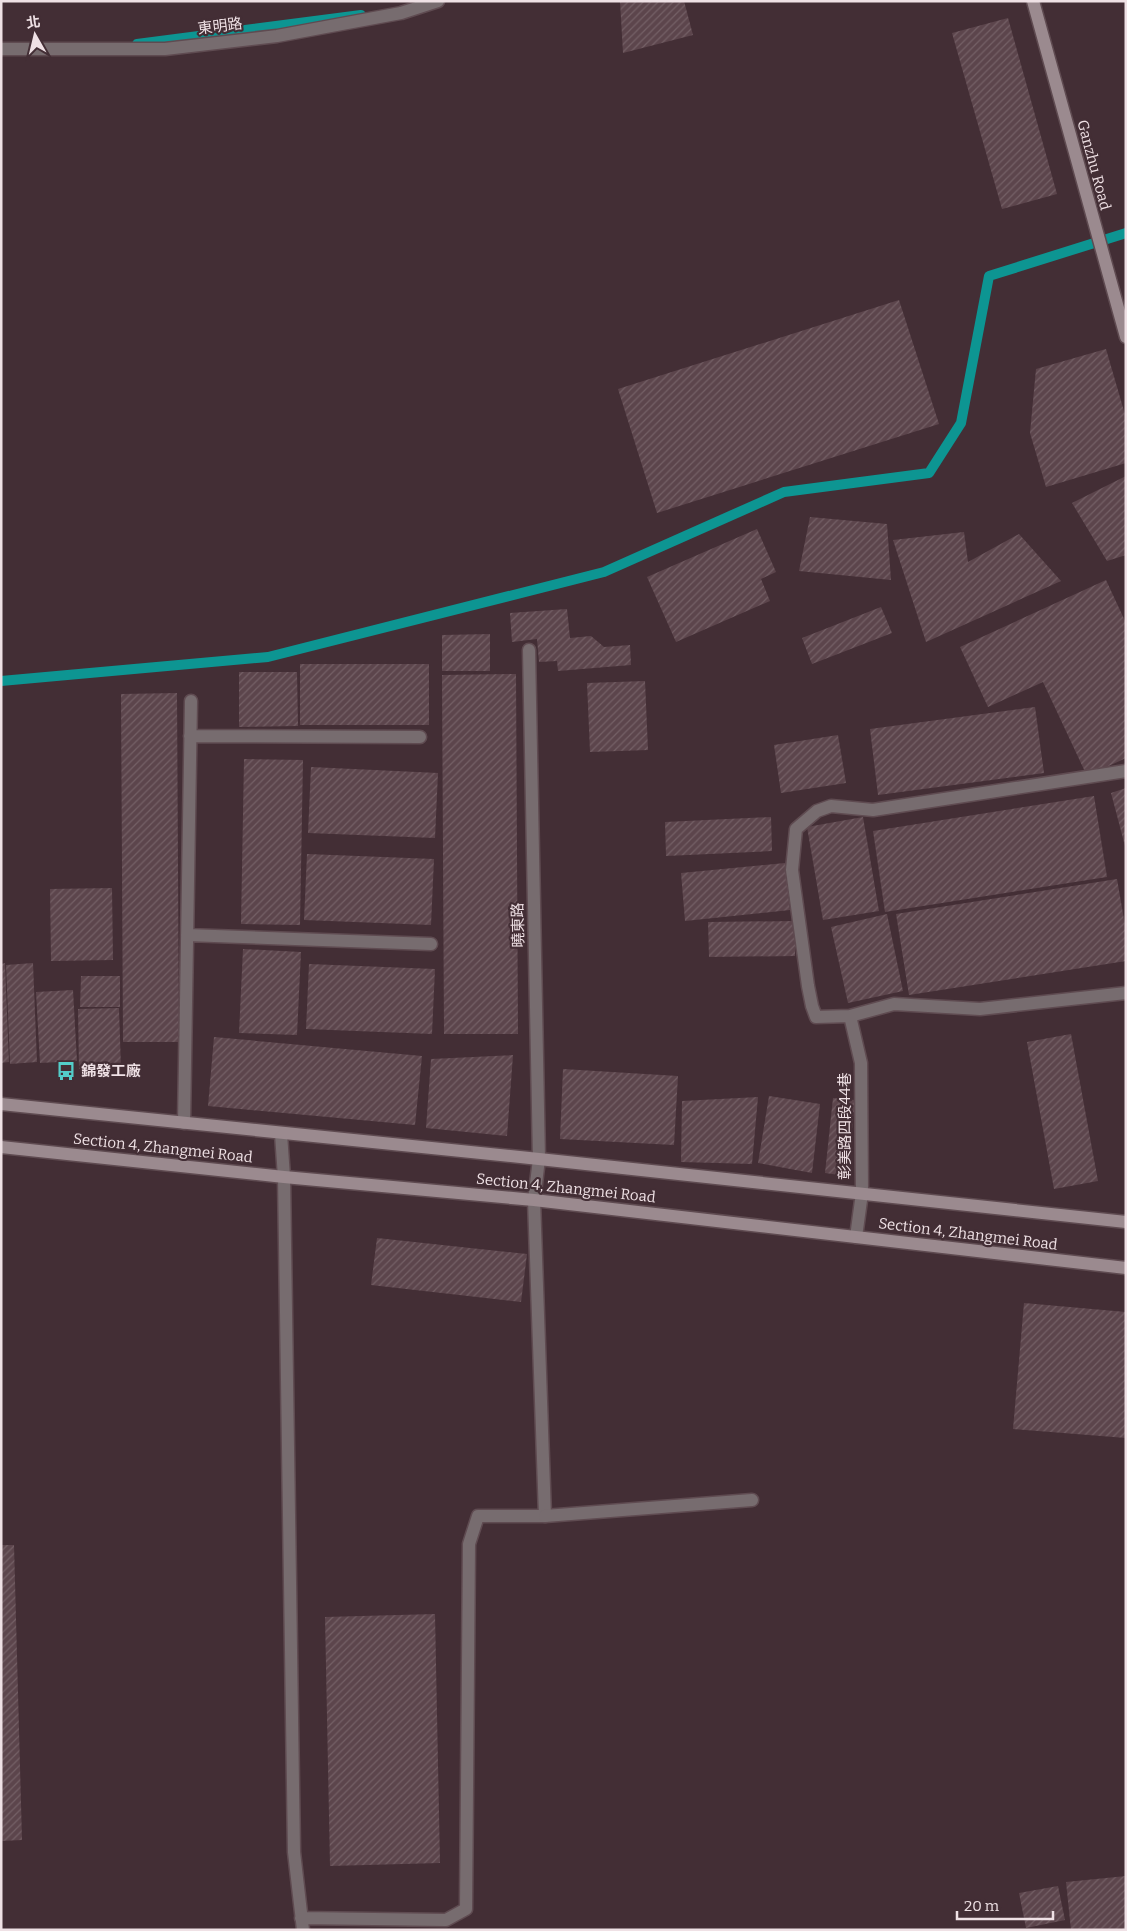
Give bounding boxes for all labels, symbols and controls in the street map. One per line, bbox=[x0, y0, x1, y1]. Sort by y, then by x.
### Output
north arrow bbox=[10, 10, 60, 60]
text: 北 bbox=[25, 13, 41, 32]
street label: 東明路 bbox=[197, 14, 243, 38]
street label: Ganzhu Road bbox=[1073, 118, 1115, 212]
street label: 曉東路 bbox=[509, 902, 527, 948]
bus stop icon: 錦發工廠 bbox=[55, 1060, 77, 1082]
place label: 錦發工廠 bbox=[81, 1062, 141, 1080]
street label: 彰美路四段44巷 bbox=[836, 1072, 854, 1180]
street label: Section 4, Zhangmei Road bbox=[72, 1130, 254, 1166]
street label: Section 4, Zhangmei Road bbox=[475, 1170, 657, 1206]
street label: Section 4, Zhangmei Road bbox=[877, 1214, 1059, 1254]
scale bar bbox=[957, 1888, 1053, 1920]
text: 20 m bbox=[964, 1897, 1000, 1915]

